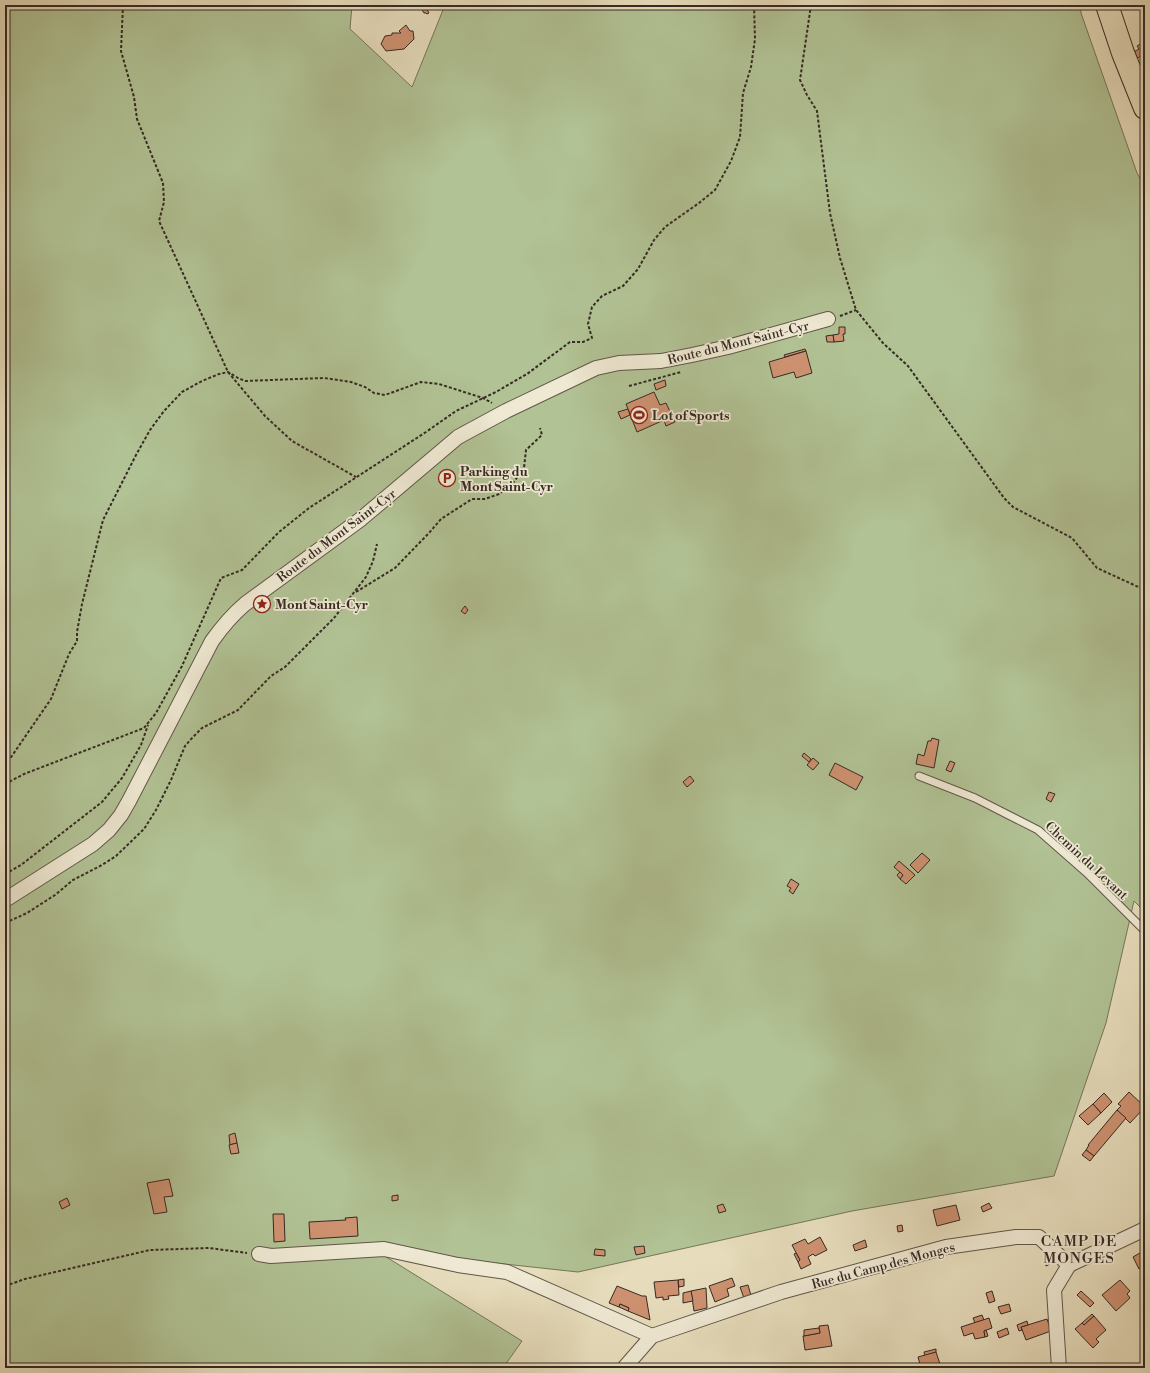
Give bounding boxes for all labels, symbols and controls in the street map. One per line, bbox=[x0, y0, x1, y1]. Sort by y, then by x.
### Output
street label: Route du Mont Saint-Cyr bbox=[666, 318, 811, 368]
sports icon: Lot of Sports bbox=[629, 405, 649, 425]
place label: Lot of Sports bbox=[652, 408, 730, 424]
place label: Parking du Mont Saint-Cyr bbox=[460, 464, 554, 495]
parking icon: Parking du Mont Saint-Cyr bbox=[437, 468, 457, 488]
street label: Route du Mont Saint-Cyr bbox=[274, 485, 400, 586]
place icon: Mont Saint-Cyr bbox=[252, 594, 272, 614]
place label: Mont Saint-Cyr bbox=[275, 597, 369, 613]
street label: Chemin du Levant bbox=[1042, 818, 1131, 903]
district label: CAMP DE MONGES bbox=[1041, 1232, 1117, 1268]
street label: Rue du Camp des Monges bbox=[810, 1239, 957, 1293]

